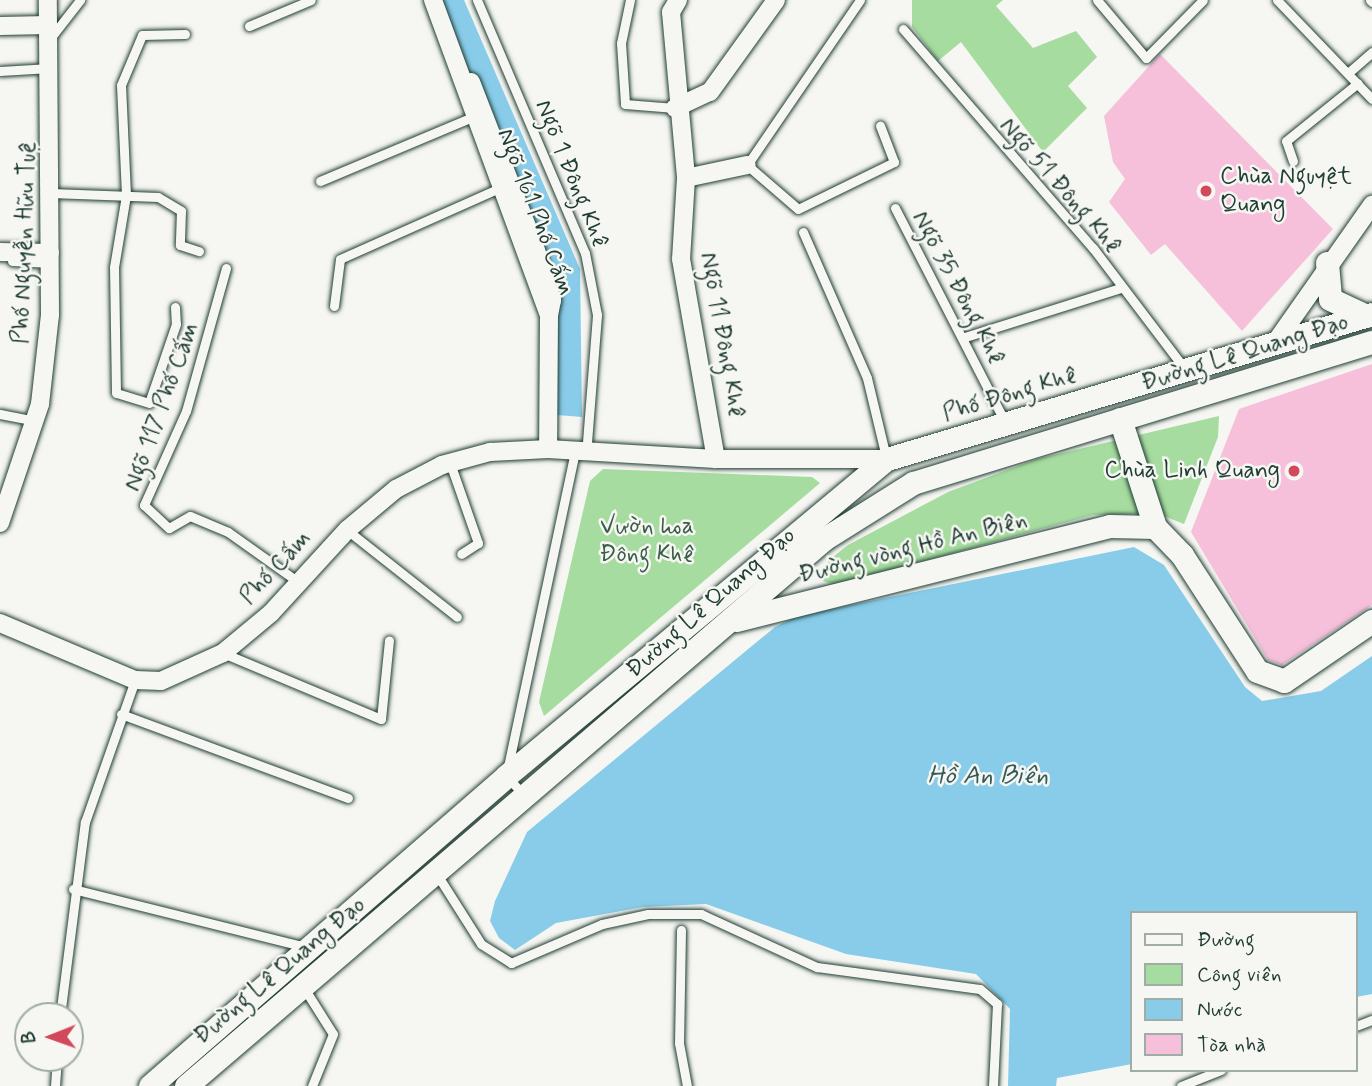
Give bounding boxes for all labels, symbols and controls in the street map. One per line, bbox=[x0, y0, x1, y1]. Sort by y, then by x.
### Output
street label: Ngõ 1 Đông Khê bbox=[528, 94, 614, 254]
street label: Ngõ 51 Đông Khê bbox=[992, 111, 1128, 261]
street label: Ngõ 161 Phố Cấm bbox=[490, 125, 580, 299]
street label: Phố Nguyễn Hữu Tuệ bbox=[7, 141, 43, 345]
place label: Chùa Nguyệt Quang bbox=[1220, 163, 1354, 219]
marker: Chùa Nguyệt Quang bbox=[1198, 183, 1214, 199]
street label: Ngõ 35 Đông Khê bbox=[905, 205, 1011, 371]
street label: Ngõ 11 Đông Khê bbox=[693, 248, 751, 422]
street label: Đường Lê Quang Đạo bbox=[1138, 308, 1352, 398]
street label: Ngõ 117 Phố Cấm bbox=[118, 319, 206, 495]
street label: Phố Đông Khê bbox=[938, 360, 1082, 430]
place label: Chùa Linh Quang bbox=[1104, 457, 1280, 485]
marker: Chùa Linh Quang bbox=[1286, 463, 1302, 479]
street label: Đường vòng Hồ An Biên bbox=[795, 506, 1031, 590]
park label: Vườn hoa Đông Khê bbox=[598, 513, 696, 569]
street label: Đường Lê Quang Đạo bbox=[620, 521, 802, 685]
street label: Phố Cấm bbox=[234, 525, 318, 611]
water label: Hồ An Biên bbox=[928, 761, 1048, 793]
street label: Đường Lê Quang Đạo bbox=[188, 891, 372, 1051]
legend bbox=[1130, 911, 1358, 1072]
text: Đường bbox=[1197, 926, 1255, 954]
text: Công viên bbox=[1197, 961, 1282, 989]
text: Nước bbox=[1197, 996, 1242, 1024]
north arrow bbox=[14, 1002, 84, 1072]
text: B bbox=[17, 1031, 42, 1044]
text: Tòa nhà bbox=[1197, 1031, 1266, 1059]

